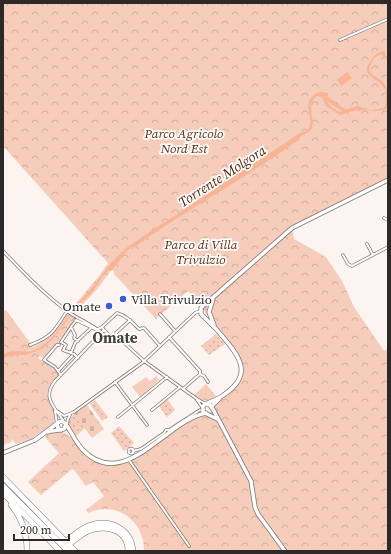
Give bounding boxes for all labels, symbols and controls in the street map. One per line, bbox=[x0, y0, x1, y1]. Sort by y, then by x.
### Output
park label: Parco Agricolo Nord Est bbox=[144, 125, 223, 157]
water label: Torrente Molgora bbox=[174, 140, 270, 212]
park label: Parco di Villa Trivulzio bbox=[164, 236, 238, 268]
place label: Villa Trivulzio bbox=[131, 291, 212, 308]
marker: Villa Trivulzio bbox=[118, 294, 128, 304]
place label: Omate bbox=[63, 298, 101, 315]
marker: Omate bbox=[104, 301, 114, 311]
district label: Omate bbox=[92, 327, 138, 348]
scale bar bbox=[14, 516, 69, 542]
text: 200 m bbox=[20, 522, 52, 538]

